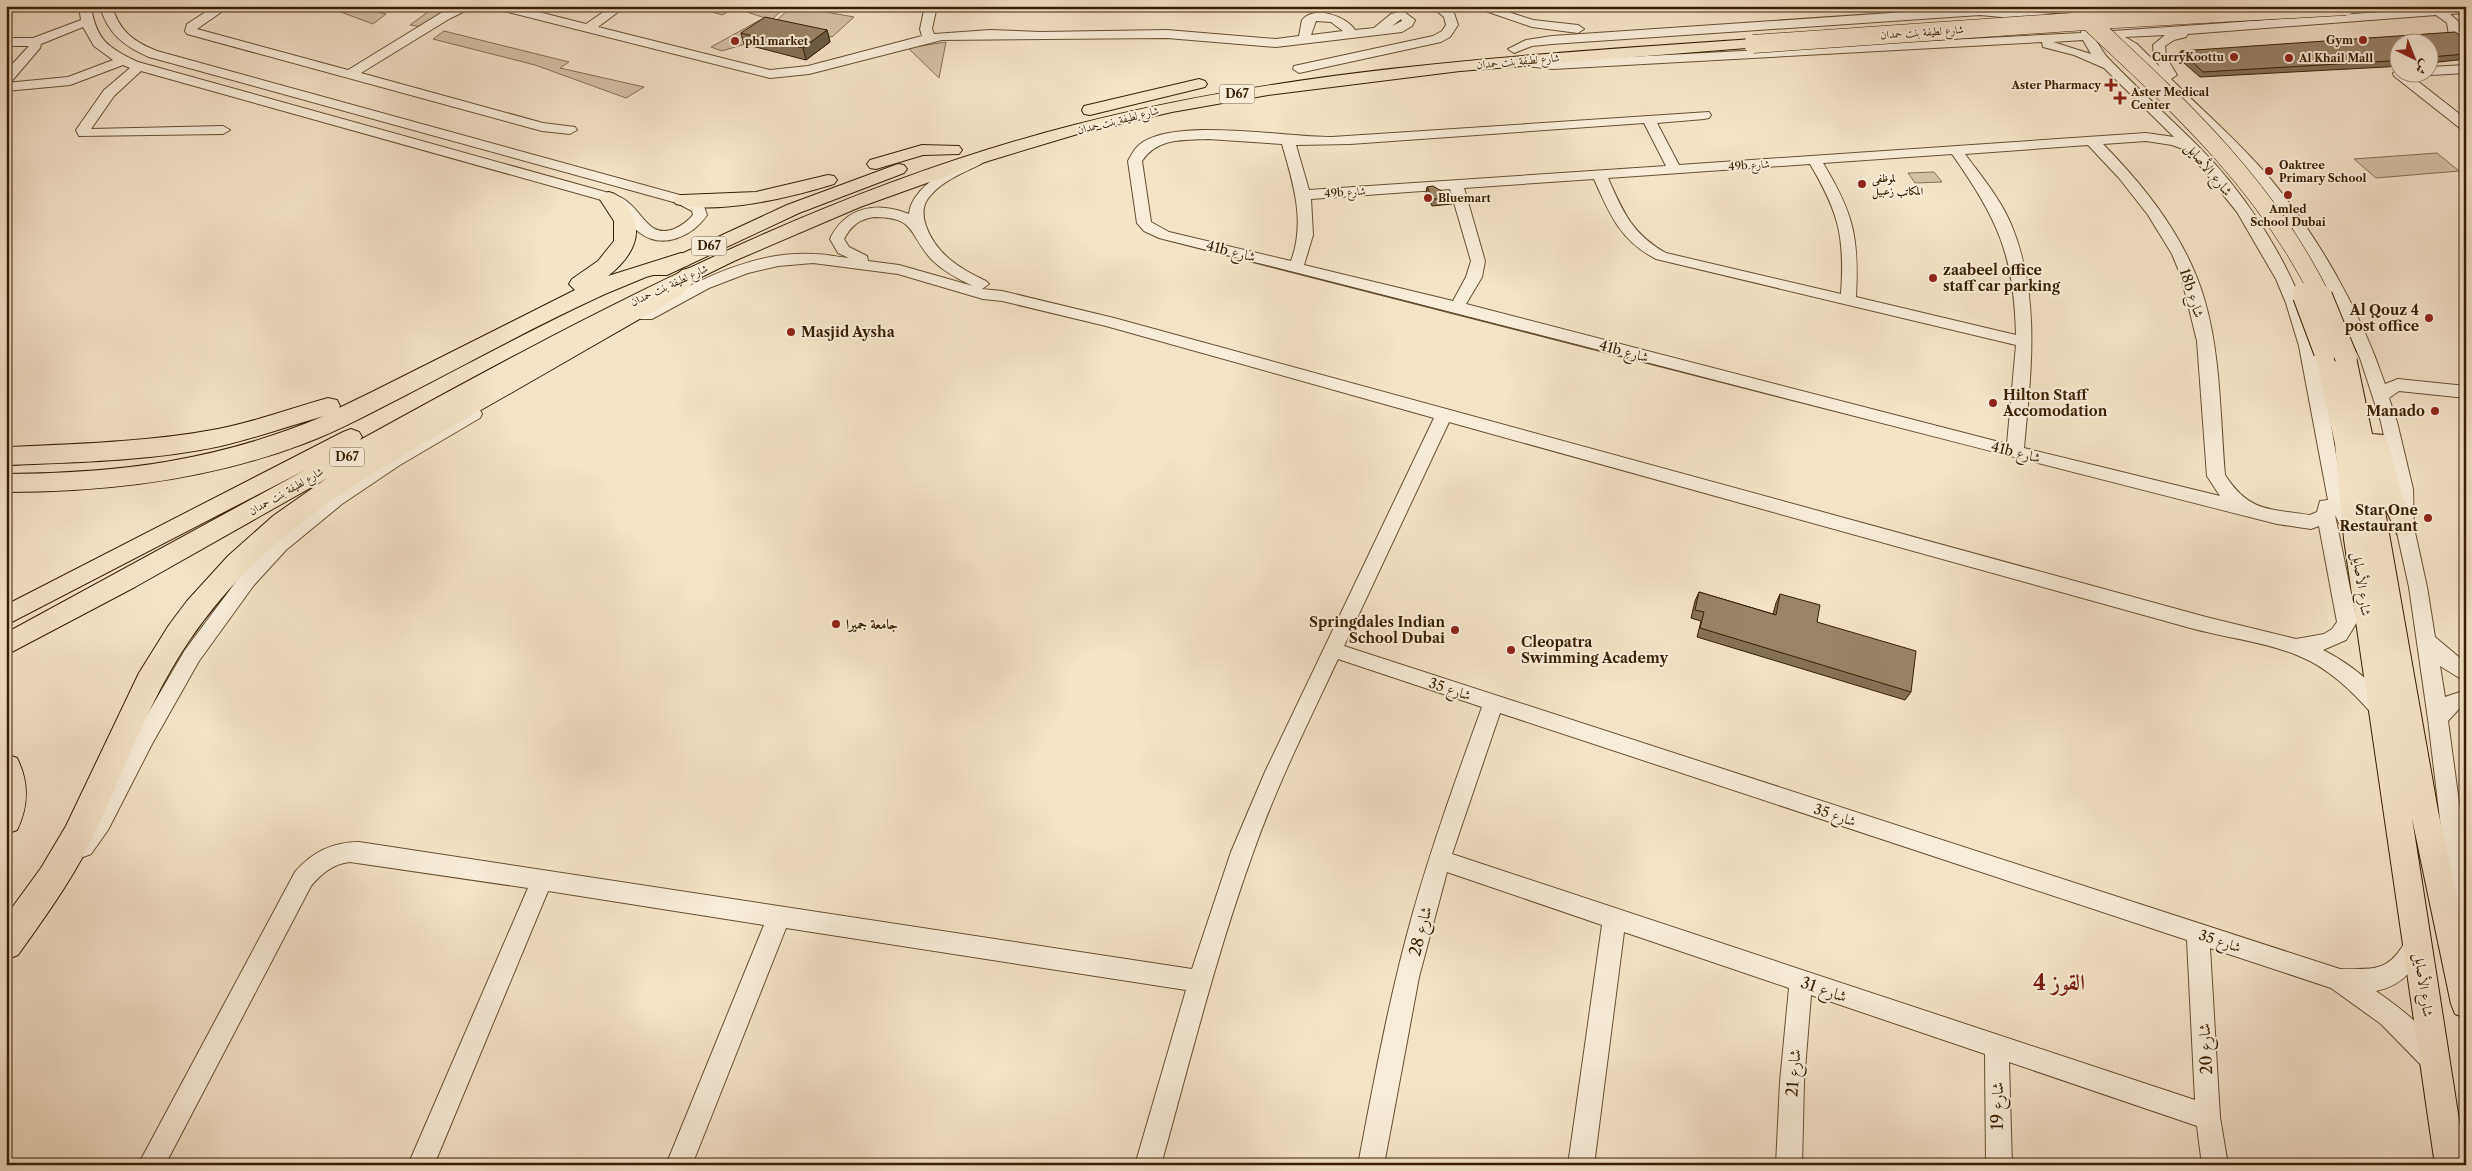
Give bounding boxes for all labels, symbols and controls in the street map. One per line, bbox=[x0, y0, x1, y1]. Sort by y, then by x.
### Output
street label: شارع لطيفة بنت حمدان bbox=[1880, 22, 1964, 45]
north arrow bbox=[2390, 32, 2440, 82]
place label: Gym bbox=[2326, 33, 2353, 47]
place label: ph1 market bbox=[745, 34, 809, 48]
marker: Gym bbox=[2357, 34, 2369, 46]
marker: ph1 market bbox=[729, 35, 741, 47]
street label: شارع لطيفة بنت حمدان bbox=[1476, 50, 1561, 75]
place label: CurryKoottu bbox=[2152, 50, 2225, 64]
marker: CurryKoottu bbox=[2228, 51, 2240, 63]
place label: Al Khail Mall bbox=[2298, 51, 2373, 65]
marker: Al Khail Mall bbox=[2283, 52, 2295, 64]
text: ش bbox=[2412, 56, 2434, 79]
place label: Aster Pharmacy bbox=[2010, 78, 2101, 92]
marker: Aster Pharmacy bbox=[2105, 79, 2117, 91]
road number: D67 bbox=[1220, 85, 1254, 104]
place label: Aster Medical Center bbox=[2130, 85, 2209, 112]
marker: Aster Medical Center bbox=[2113, 91, 2127, 105]
street label: شارع لطيفة بنت حمدان bbox=[1076, 103, 1161, 140]
street label: شارع الأصايل bbox=[2179, 138, 2237, 202]
street label: 49b شارع bbox=[1728, 157, 1770, 176]
place label: Oaktree Primary School bbox=[2279, 158, 2366, 185]
marker: Oaktree Primary School bbox=[2263, 165, 2275, 177]
place label: لموظفي المكاتب زعبيل bbox=[1871, 171, 1923, 200]
marker: لموظفي المكاتب زعبيل bbox=[1856, 178, 1868, 190]
street label: 49b شارع bbox=[1324, 184, 1366, 203]
marker: Amled School Dubai bbox=[2282, 189, 2294, 201]
place label: Bluemart bbox=[1438, 191, 1492, 205]
marker: Bluemart bbox=[1422, 192, 1434, 204]
place label: Amled School Dubai bbox=[2250, 202, 2326, 229]
street label: 41b شارع bbox=[1204, 236, 1258, 269]
road number: D67 bbox=[692, 237, 726, 256]
street label: شارع لطيفة بنت حمدان bbox=[628, 261, 711, 312]
place label: zaabeel office staff car parking bbox=[1943, 261, 2061, 295]
street label: 18b شارع bbox=[2173, 266, 2208, 321]
marker: zaabeel office staff car parking bbox=[1927, 272, 1939, 284]
place label: Al Qouz 4 post office bbox=[2345, 301, 2419, 335]
marker: Al Qouz 4 post office bbox=[2423, 312, 2435, 324]
place label: Masjid Aysha bbox=[801, 323, 896, 341]
marker: Masjid Aysha bbox=[785, 326, 797, 338]
street label: 41b شارع bbox=[1597, 336, 1651, 369]
place label: Hilton Staff Accomodation bbox=[2002, 386, 2108, 420]
marker: Hilton Staff Accomodation bbox=[1987, 397, 1999, 409]
place label: Manado bbox=[2366, 402, 2425, 420]
marker: Manado bbox=[2429, 405, 2441, 417]
street label: 41b شارع bbox=[1989, 437, 2043, 470]
road number: D67 bbox=[330, 448, 364, 467]
street label: شارع لطيفة بنت حمدان bbox=[246, 464, 327, 521]
place label: Star One Restaurant bbox=[2340, 501, 2418, 535]
marker: Star One Restaurant bbox=[2422, 512, 2434, 524]
street label: شارع الأصايل bbox=[2346, 551, 2376, 618]
place label: Springdales Indian School Dubai bbox=[1309, 613, 1445, 647]
place label: جامعة جميرا bbox=[846, 615, 899, 633]
marker: جامعة جميرا bbox=[830, 618, 842, 630]
marker: Springdales Indian School Dubai bbox=[1449, 624, 1461, 636]
place label: Cleopatra Swimming Academy bbox=[1521, 633, 1668, 667]
marker: Cleopatra Swimming Academy bbox=[1505, 644, 1517, 656]
street label: شارع 35 bbox=[1426, 674, 1473, 707]
street label: شارع 35 bbox=[1811, 800, 1858, 833]
street label: شارع 28 bbox=[1404, 904, 1440, 959]
street label: شارع 35 bbox=[2196, 926, 2243, 959]
street label: شارع الأصايل bbox=[2408, 952, 2438, 1019]
district label: القوز 4 bbox=[2033, 969, 2085, 996]
street label: شارع 31 bbox=[1797, 972, 1850, 1010]
street label: شارع 20 bbox=[2194, 1023, 2220, 1075]
street label: شارع 21 bbox=[1781, 1048, 1809, 1098]
street label: شارع 19 bbox=[1987, 1082, 2011, 1130]

